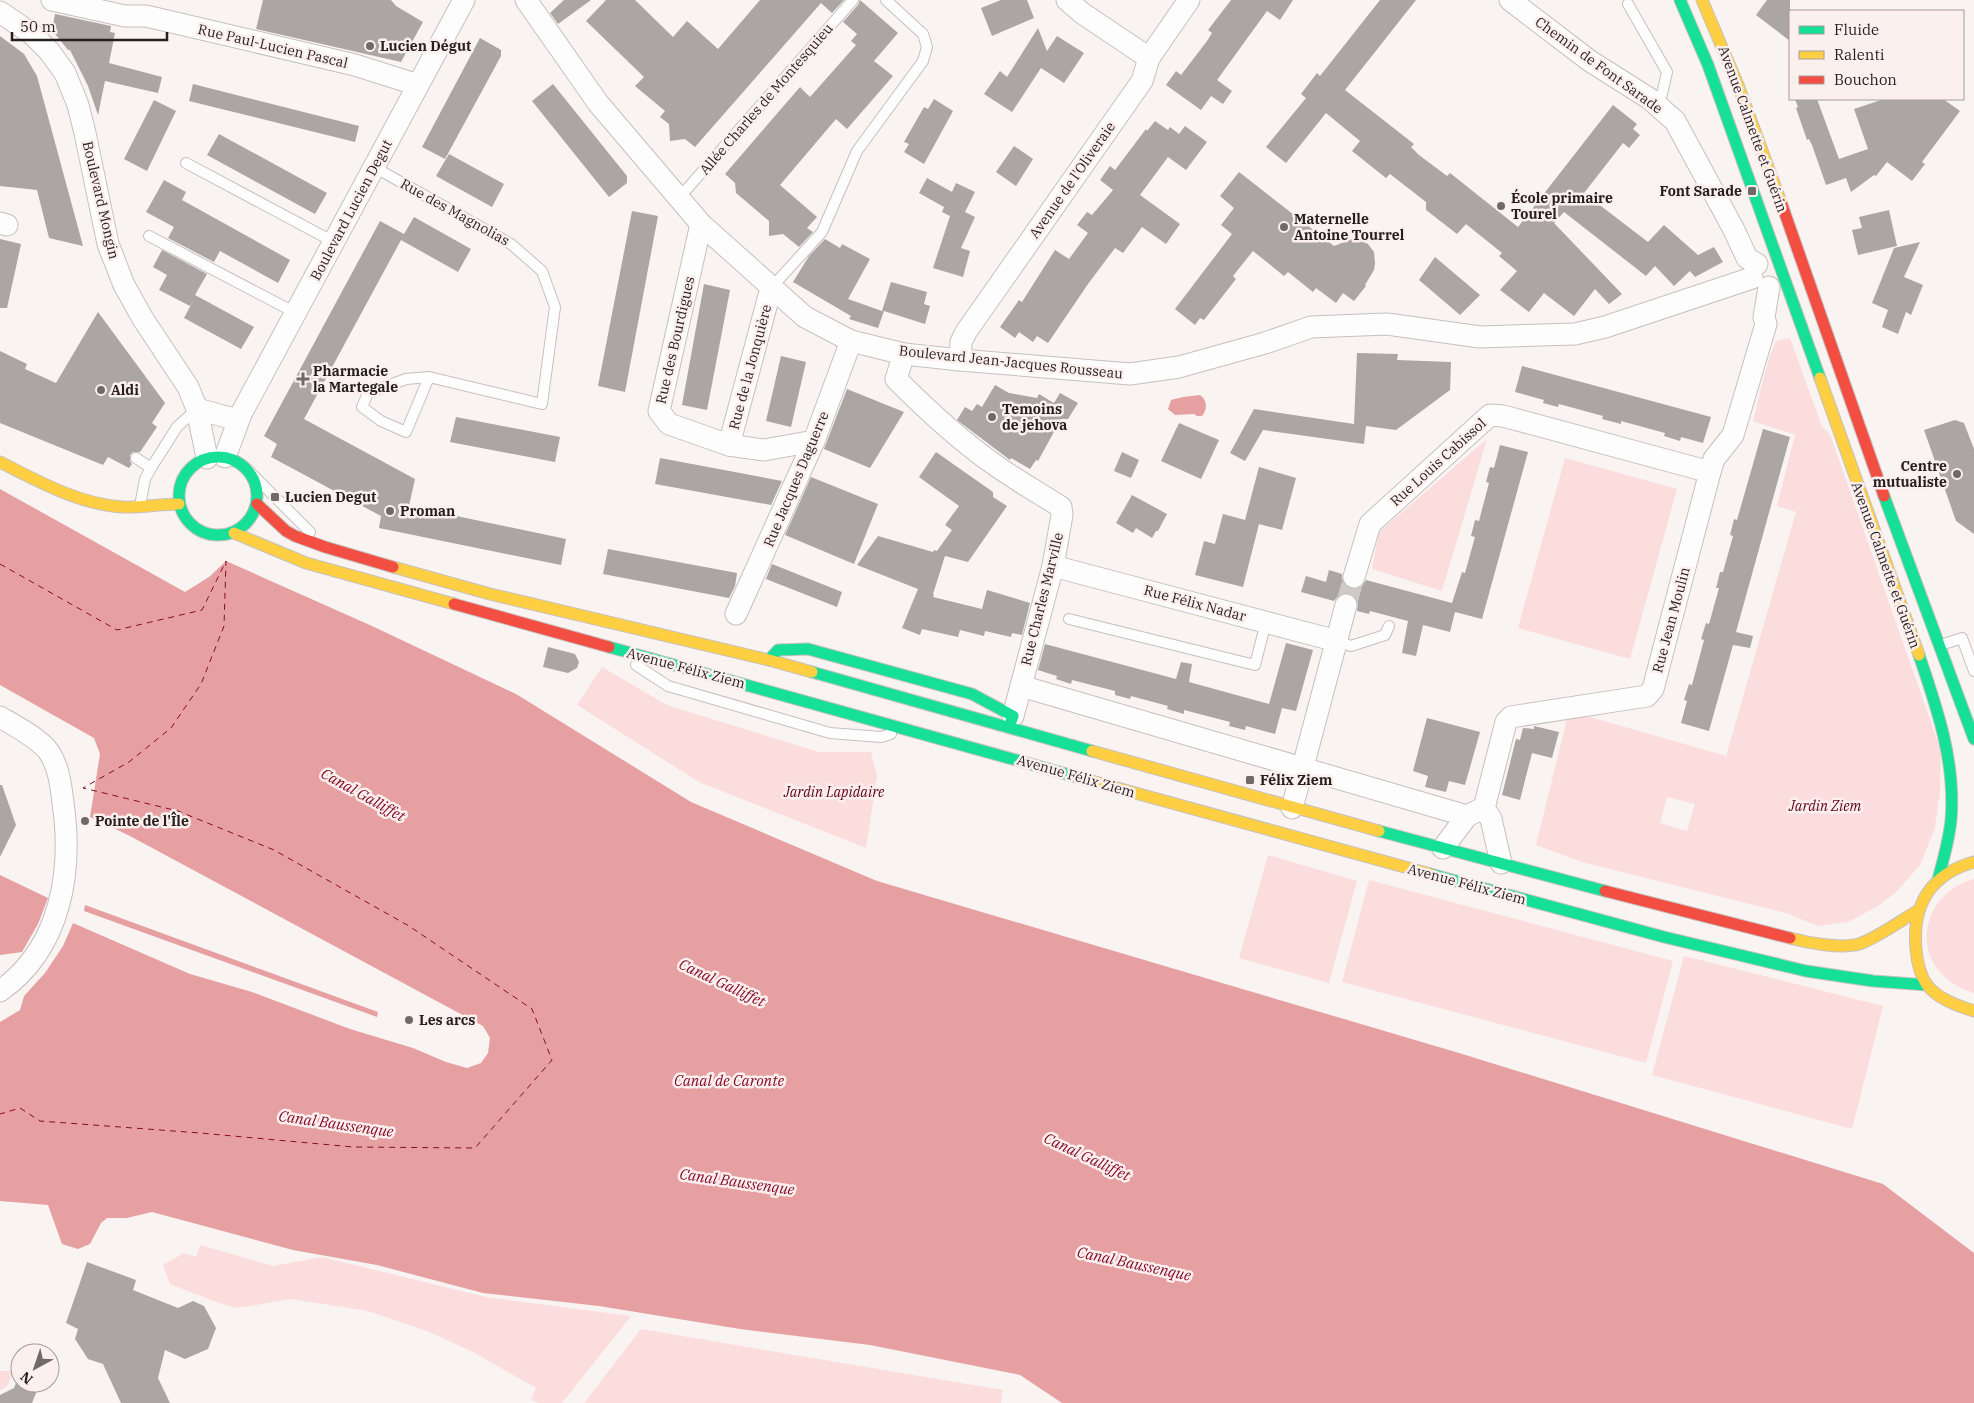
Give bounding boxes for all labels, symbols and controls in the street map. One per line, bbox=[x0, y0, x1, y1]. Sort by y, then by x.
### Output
scale bar bbox=[12, 10, 168, 42]
legend bbox=[1789, 10, 1964, 100]
street label: Chemin de Font Sarade bbox=[1532, 13, 1666, 117]
text: 50 m bbox=[20, 17, 56, 36]
street label: Allée Charles de Montesquieu bbox=[695, 19, 837, 178]
street label: Rue Paul-Lucien Pascal bbox=[196, 20, 350, 72]
text: Fluide bbox=[1834, 20, 1879, 39]
place label: Lucien Dégut bbox=[380, 37, 471, 55]
marker: Lucien Dégut bbox=[364, 40, 376, 52]
street label: Avenue Calmette et Guérin bbox=[1714, 43, 1792, 215]
text: Ralenti bbox=[1834, 45, 1885, 64]
text: Bouchon bbox=[1834, 70, 1897, 89]
street label: Avenue de l'Oliveraie bbox=[1025, 118, 1119, 242]
street label: Boulevard Lucien Degut bbox=[306, 136, 396, 284]
street label: Boulevard Mongin bbox=[79, 139, 123, 261]
street label: Rue des Magnolias bbox=[397, 175, 513, 250]
place label: Font Sarade bbox=[1659, 182, 1742, 200]
marker: Font Sarade bbox=[1746, 185, 1758, 197]
place label: École primaire Tourel bbox=[1511, 188, 1613, 223]
marker: École primaire Tourel bbox=[1495, 200, 1507, 212]
place label: Maternelle Antoine Tourrel bbox=[1294, 210, 1405, 244]
marker: Maternelle Antoine Tourrel bbox=[1278, 221, 1290, 233]
street label: Rue des Bourdigues bbox=[652, 274, 698, 406]
street label: Rue de la Jonquière bbox=[725, 302, 775, 432]
street label: Boulevard Jean-Jacques Rousseau bbox=[898, 341, 1124, 383]
place label: Pharmacie la Martegale bbox=[313, 362, 398, 396]
marker: Pharmacie la Martegale bbox=[297, 373, 309, 385]
place label: Aldi bbox=[111, 381, 139, 399]
marker: Aldi bbox=[95, 384, 107, 396]
place label: Temoins de jehova bbox=[1002, 400, 1067, 434]
street label: Rue Jacques Daguerre bbox=[759, 408, 833, 550]
marker: Temoins de jehova bbox=[986, 411, 998, 423]
street label: Rue Louis Cabissol bbox=[1386, 414, 1490, 510]
place label: Centre mutualiste bbox=[1873, 457, 1947, 491]
marker: Centre mutualiste bbox=[1951, 468, 1963, 480]
street label: Avenue Calmette et Guérin bbox=[1847, 479, 1925, 651]
place label: Lucien Degut bbox=[285, 488, 376, 506]
marker: Lucien Degut bbox=[269, 491, 281, 503]
place label: Proman bbox=[400, 502, 455, 520]
marker: Proman bbox=[384, 505, 396, 517]
street label: Rue Charles Marville bbox=[1017, 531, 1067, 667]
street label: Rue Jean Moulin bbox=[1648, 565, 1694, 675]
street label: Rue Félix Nadar bbox=[1142, 581, 1249, 625]
street label: Avenue Félix Ziem bbox=[625, 644, 747, 692]
street label: Avenue Félix Ziem bbox=[1015, 751, 1137, 801]
water label: Canal Galliffet bbox=[318, 764, 409, 826]
place label: Félix Ziem bbox=[1260, 771, 1333, 789]
marker: Félix Ziem bbox=[1244, 774, 1256, 786]
park label: Jardin Lapidaire bbox=[783, 783, 885, 801]
park label: Jardin Ziem bbox=[1788, 797, 1861, 815]
place label: Pointe de l'Île bbox=[95, 811, 189, 830]
marker: Pointe de l'Île bbox=[79, 815, 91, 827]
street label: Avenue Félix Ziem bbox=[1406, 860, 1528, 908]
water label: Canal Galliffet bbox=[676, 954, 769, 1011]
place label: Les arcs bbox=[419, 1011, 475, 1029]
marker: Les arcs bbox=[403, 1014, 415, 1026]
water label: Canal de Caronte bbox=[674, 1071, 784, 1090]
water label: Canal Baussenque bbox=[277, 1106, 395, 1141]
water label: Canal Galliffet bbox=[1041, 1128, 1134, 1185]
water label: Canal Baussenque bbox=[678, 1164, 796, 1199]
water label: Canal Baussenque bbox=[1075, 1242, 1193, 1285]
north arrow bbox=[10, 1343, 60, 1393]
text: N bbox=[17, 1368, 37, 1388]

